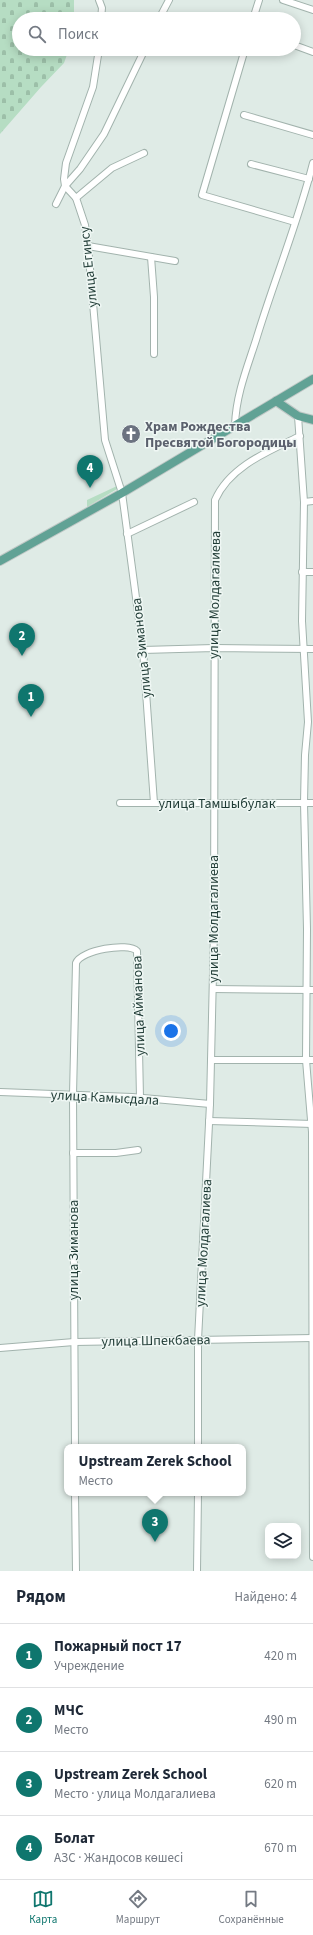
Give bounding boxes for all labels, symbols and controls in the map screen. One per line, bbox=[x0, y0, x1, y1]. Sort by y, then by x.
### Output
search box bbox=[12, 12, 301, 56]
icon: search bbox=[26, 23, 48, 45]
text: Поиск bbox=[58, 24, 99, 45]
street label: улица Егинсу bbox=[75, 225, 103, 308]
place label: Храм Рождества Пресвятой Богородицы bbox=[145, 417, 297, 453]
church icon: Храм Рождества Пресвятой Богородицы bbox=[120, 423, 142, 445]
pin: 4 bbox=[77, 455, 103, 488]
street label: улица Молдагалиева bbox=[204, 531, 226, 659]
street label: улица Зиманова bbox=[127, 597, 157, 699]
pin: 2 bbox=[9, 623, 35, 656]
pin: 1 bbox=[18, 684, 44, 717]
street label: улица Тамшыбулак bbox=[158, 794, 276, 814]
street label: улица Молдагалиева bbox=[204, 855, 224, 983]
street label: улица Айманова bbox=[127, 955, 151, 1057]
your location bbox=[161, 1021, 181, 1041]
street label: улица Камысдала bbox=[50, 1085, 160, 1111]
street label: улица Молдагалиева bbox=[191, 1179, 217, 1308]
street label: улица Зиманова bbox=[64, 1200, 84, 1300]
street label: улица Шпекбаева bbox=[101, 1330, 211, 1352]
popup bbox=[64, 1444, 246, 1496]
text: Upstream Zerek School bbox=[78, 1451, 232, 1472]
text: Место bbox=[78, 1472, 113, 1490]
pin: 3 bbox=[142, 1509, 168, 1542]
map controls bbox=[265, 1523, 301, 1559]
button: layers bbox=[265, 1523, 301, 1559]
text: Рядом bbox=[16, 1585, 66, 1609]
text: Найдено: 4 bbox=[235, 1588, 297, 1606]
text: Пожарный пост 17 bbox=[54, 1636, 182, 1657]
text: 1 bbox=[26, 1647, 32, 1665]
text: 420 m bbox=[264, 1647, 297, 1665]
text: Учреждение bbox=[54, 1657, 124, 1675]
text: МЧС bbox=[54, 1700, 84, 1721]
text: 2 bbox=[26, 1711, 32, 1729]
text: 490 m bbox=[264, 1711, 297, 1729]
text: Место bbox=[54, 1721, 89, 1739]
text: Upstream Zerek School bbox=[54, 1764, 207, 1785]
text: 3 bbox=[26, 1775, 32, 1793]
text: 620 m bbox=[264, 1775, 297, 1793]
text: Место · улица Молдагалиева bbox=[54, 1785, 216, 1803]
text: Болат bbox=[54, 1828, 95, 1849]
text: 4 bbox=[26, 1839, 32, 1857]
text: 670 m bbox=[264, 1839, 297, 1857]
text: АЗС · Жандосов көшесі bbox=[54, 1849, 183, 1867]
tab: Карта bbox=[29, 1888, 57, 1927]
tab: Маршрут bbox=[116, 1888, 160, 1927]
tab: Сохранённые bbox=[218, 1888, 284, 1927]

